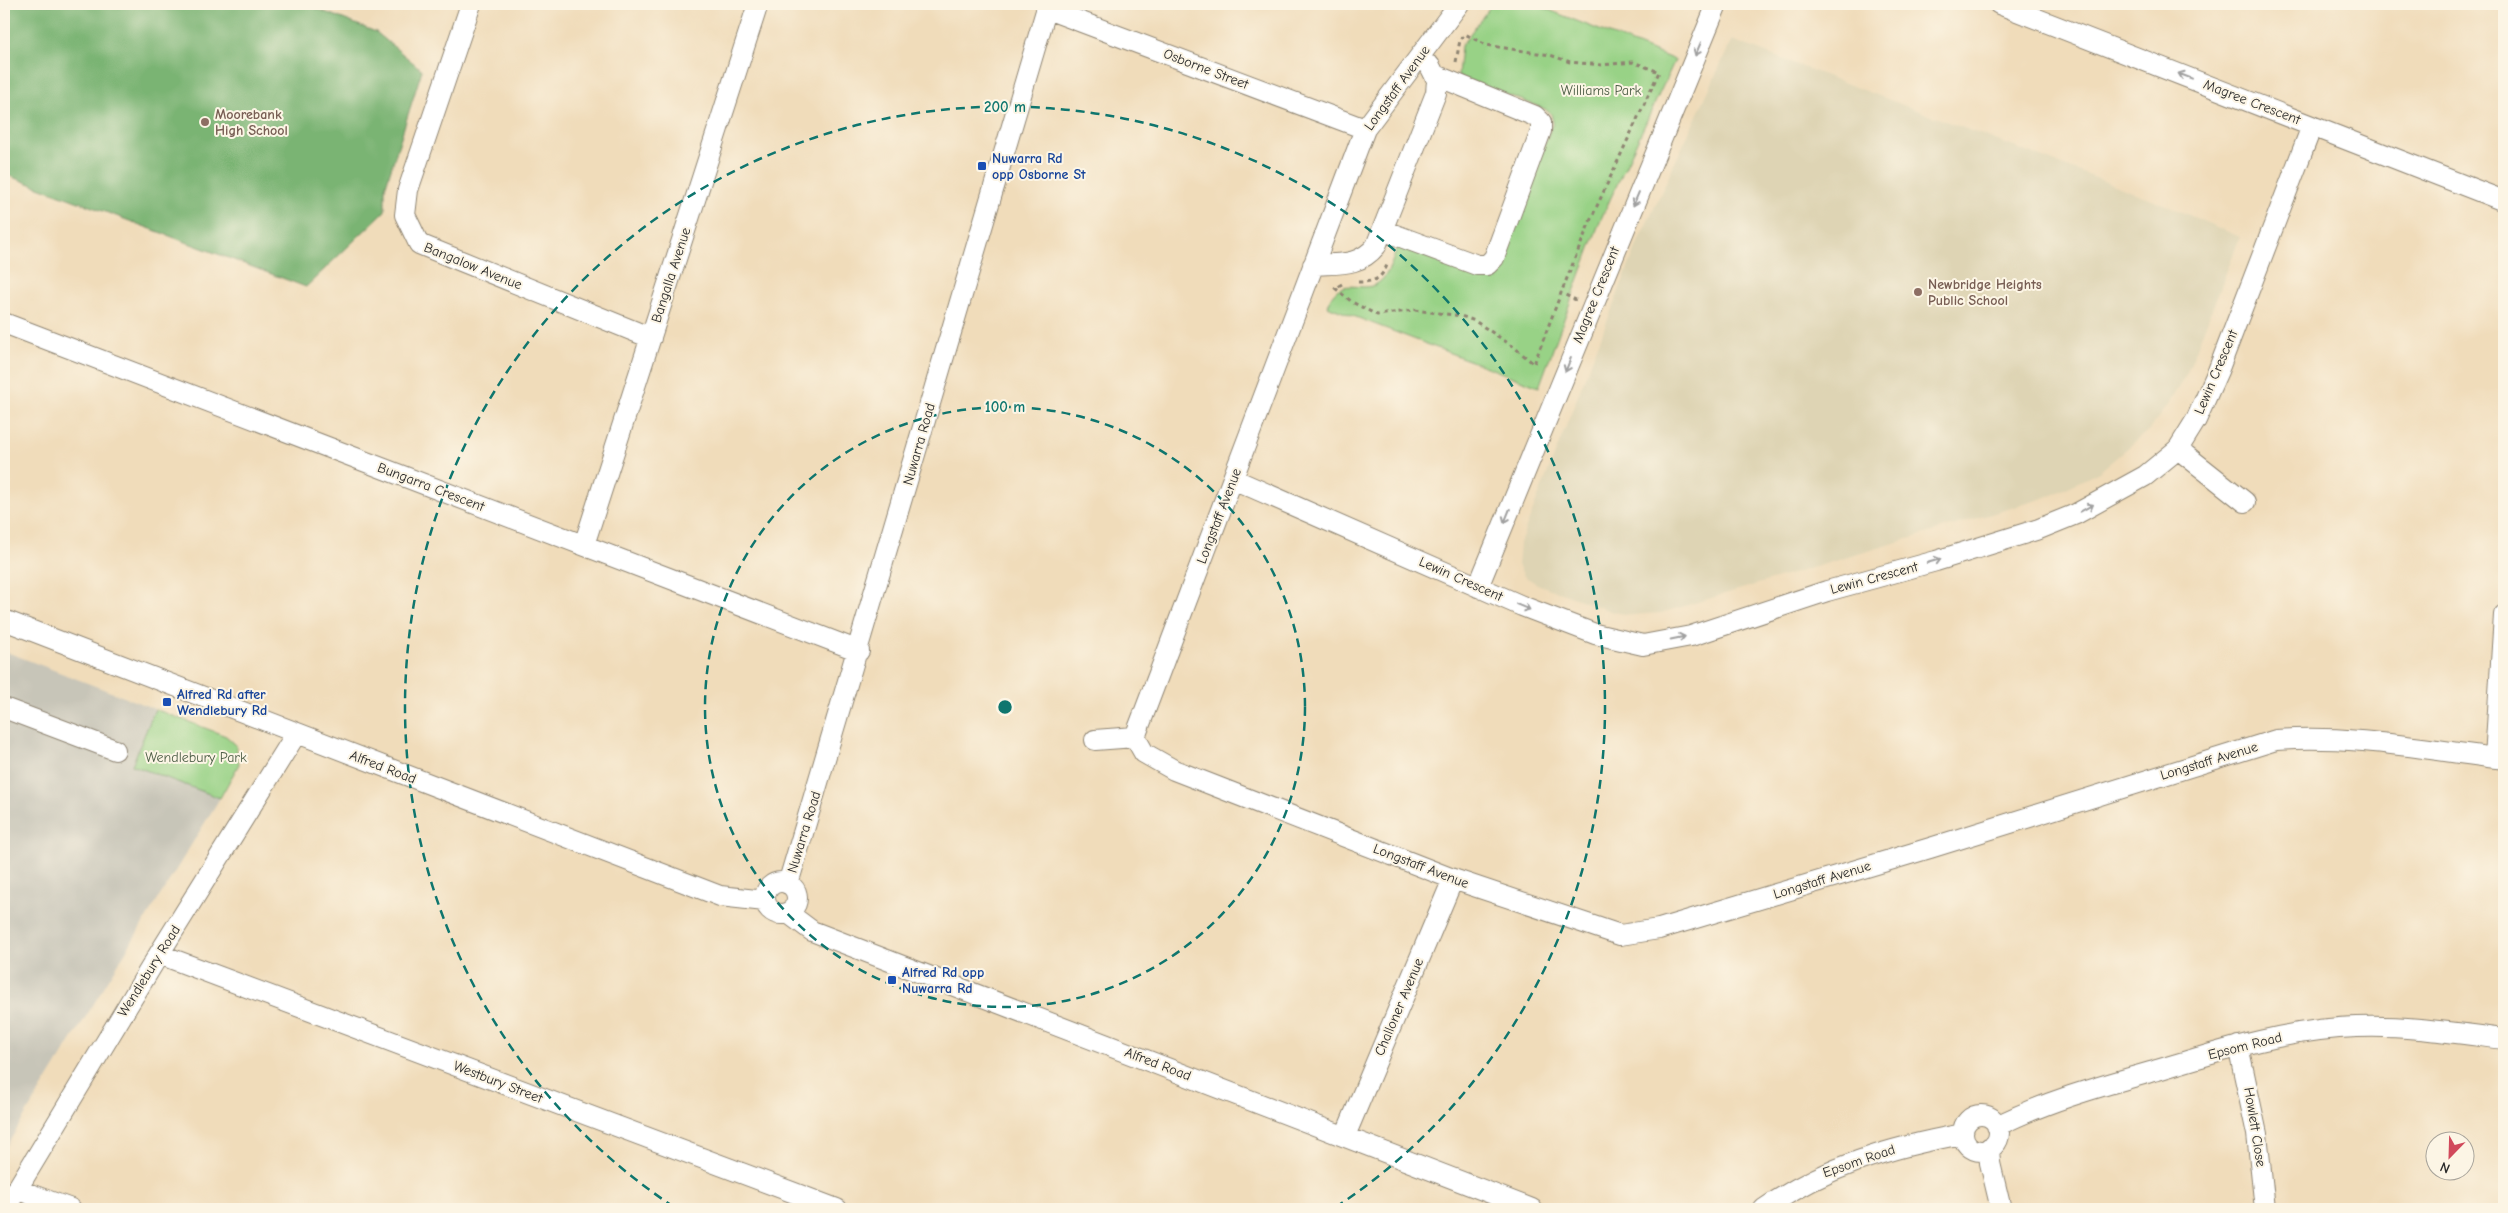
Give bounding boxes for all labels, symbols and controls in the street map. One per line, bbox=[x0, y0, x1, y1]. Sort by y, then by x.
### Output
one-way arrow bbox=[1693, 41, 1703, 56]
street label: Longstaff Avenue bbox=[1360, 42, 1434, 134]
street label: Osborne Street bbox=[1161, 45, 1252, 93]
one-way arrow bbox=[2178, 71, 2193, 80]
street label: Magree Crescent bbox=[2201, 76, 2304, 129]
park label: Williams Park bbox=[1561, 82, 1642, 99]
text: 200 m bbox=[984, 98, 1026, 116]
place label: Moorebank High School bbox=[215, 106, 288, 139]
marker: Moorebank High School bbox=[199, 116, 211, 128]
place label: Nuwarra Rd opp Osborne St bbox=[992, 150, 1086, 183]
marker: Nuwarra Rd opp Osborne St bbox=[976, 160, 988, 172]
one-way arrow bbox=[1631, 191, 1640, 206]
street label: Bangalla Avenue bbox=[648, 225, 694, 325]
street label: Bangalow Avenue bbox=[421, 239, 525, 293]
street label: Magree Crescent bbox=[1569, 243, 1623, 346]
place label: Newbridge Heights Public School bbox=[1928, 276, 2042, 309]
marker: Newbridge Heights Public School bbox=[1912, 286, 1924, 298]
street label: Lewin Crescent bbox=[2191, 326, 2242, 417]
one-way arrow bbox=[1562, 358, 1571, 373]
text: 100 m bbox=[985, 398, 1025, 416]
street label: Nuwarra Road bbox=[899, 401, 939, 487]
street label: Bungarra Crescent bbox=[375, 459, 488, 516]
street label: Longstaff Avenue bbox=[1193, 466, 1245, 566]
one-way arrow bbox=[2080, 503, 2095, 513]
one-way arrow bbox=[1502, 508, 1511, 523]
street label: Lewin Crescent bbox=[1416, 553, 1506, 605]
one-way arrow bbox=[1926, 556, 1942, 566]
street label: Lewin Crescent bbox=[1828, 558, 1921, 598]
one-way arrow bbox=[1515, 602, 1530, 612]
one-way arrow bbox=[1670, 633, 1686, 642]
place label: Alfred Rd after Wendlebury Rd bbox=[177, 686, 267, 719]
marker: Alfred Rd after Wendlebury Rd bbox=[161, 696, 173, 708]
centre of rings bbox=[996, 698, 1014, 716]
street label: Longstaff Avenue bbox=[2158, 738, 2260, 784]
street label: Alfred Road bbox=[347, 747, 419, 787]
park label: Wendlebury Park bbox=[145, 749, 247, 766]
street label: Nuwarra Road bbox=[783, 789, 825, 875]
street label: Longstaff Avenue bbox=[1371, 840, 1471, 892]
street label: Longstaff Avenue bbox=[1771, 857, 1873, 903]
street label: Wendlebury Road bbox=[114, 922, 184, 1020]
street label: Challoner Avenue bbox=[1371, 956, 1427, 1058]
place label: Alfred Rd opp Nuwarra Rd bbox=[902, 964, 984, 997]
marker: Alfred Rd opp Nuwarra Rd bbox=[886, 974, 898, 986]
street label: Epsom Road bbox=[2206, 1029, 2284, 1063]
street label: Alfred Road bbox=[1122, 1044, 1194, 1084]
street label: Westbury Street bbox=[451, 1057, 546, 1107]
street label: Howlett Close bbox=[2240, 1086, 2270, 1168]
north arrow bbox=[2426, 1130, 2476, 1180]
street label: Epsom Road bbox=[1821, 1141, 1897, 1181]
text: N bbox=[2438, 1158, 2453, 1177]

